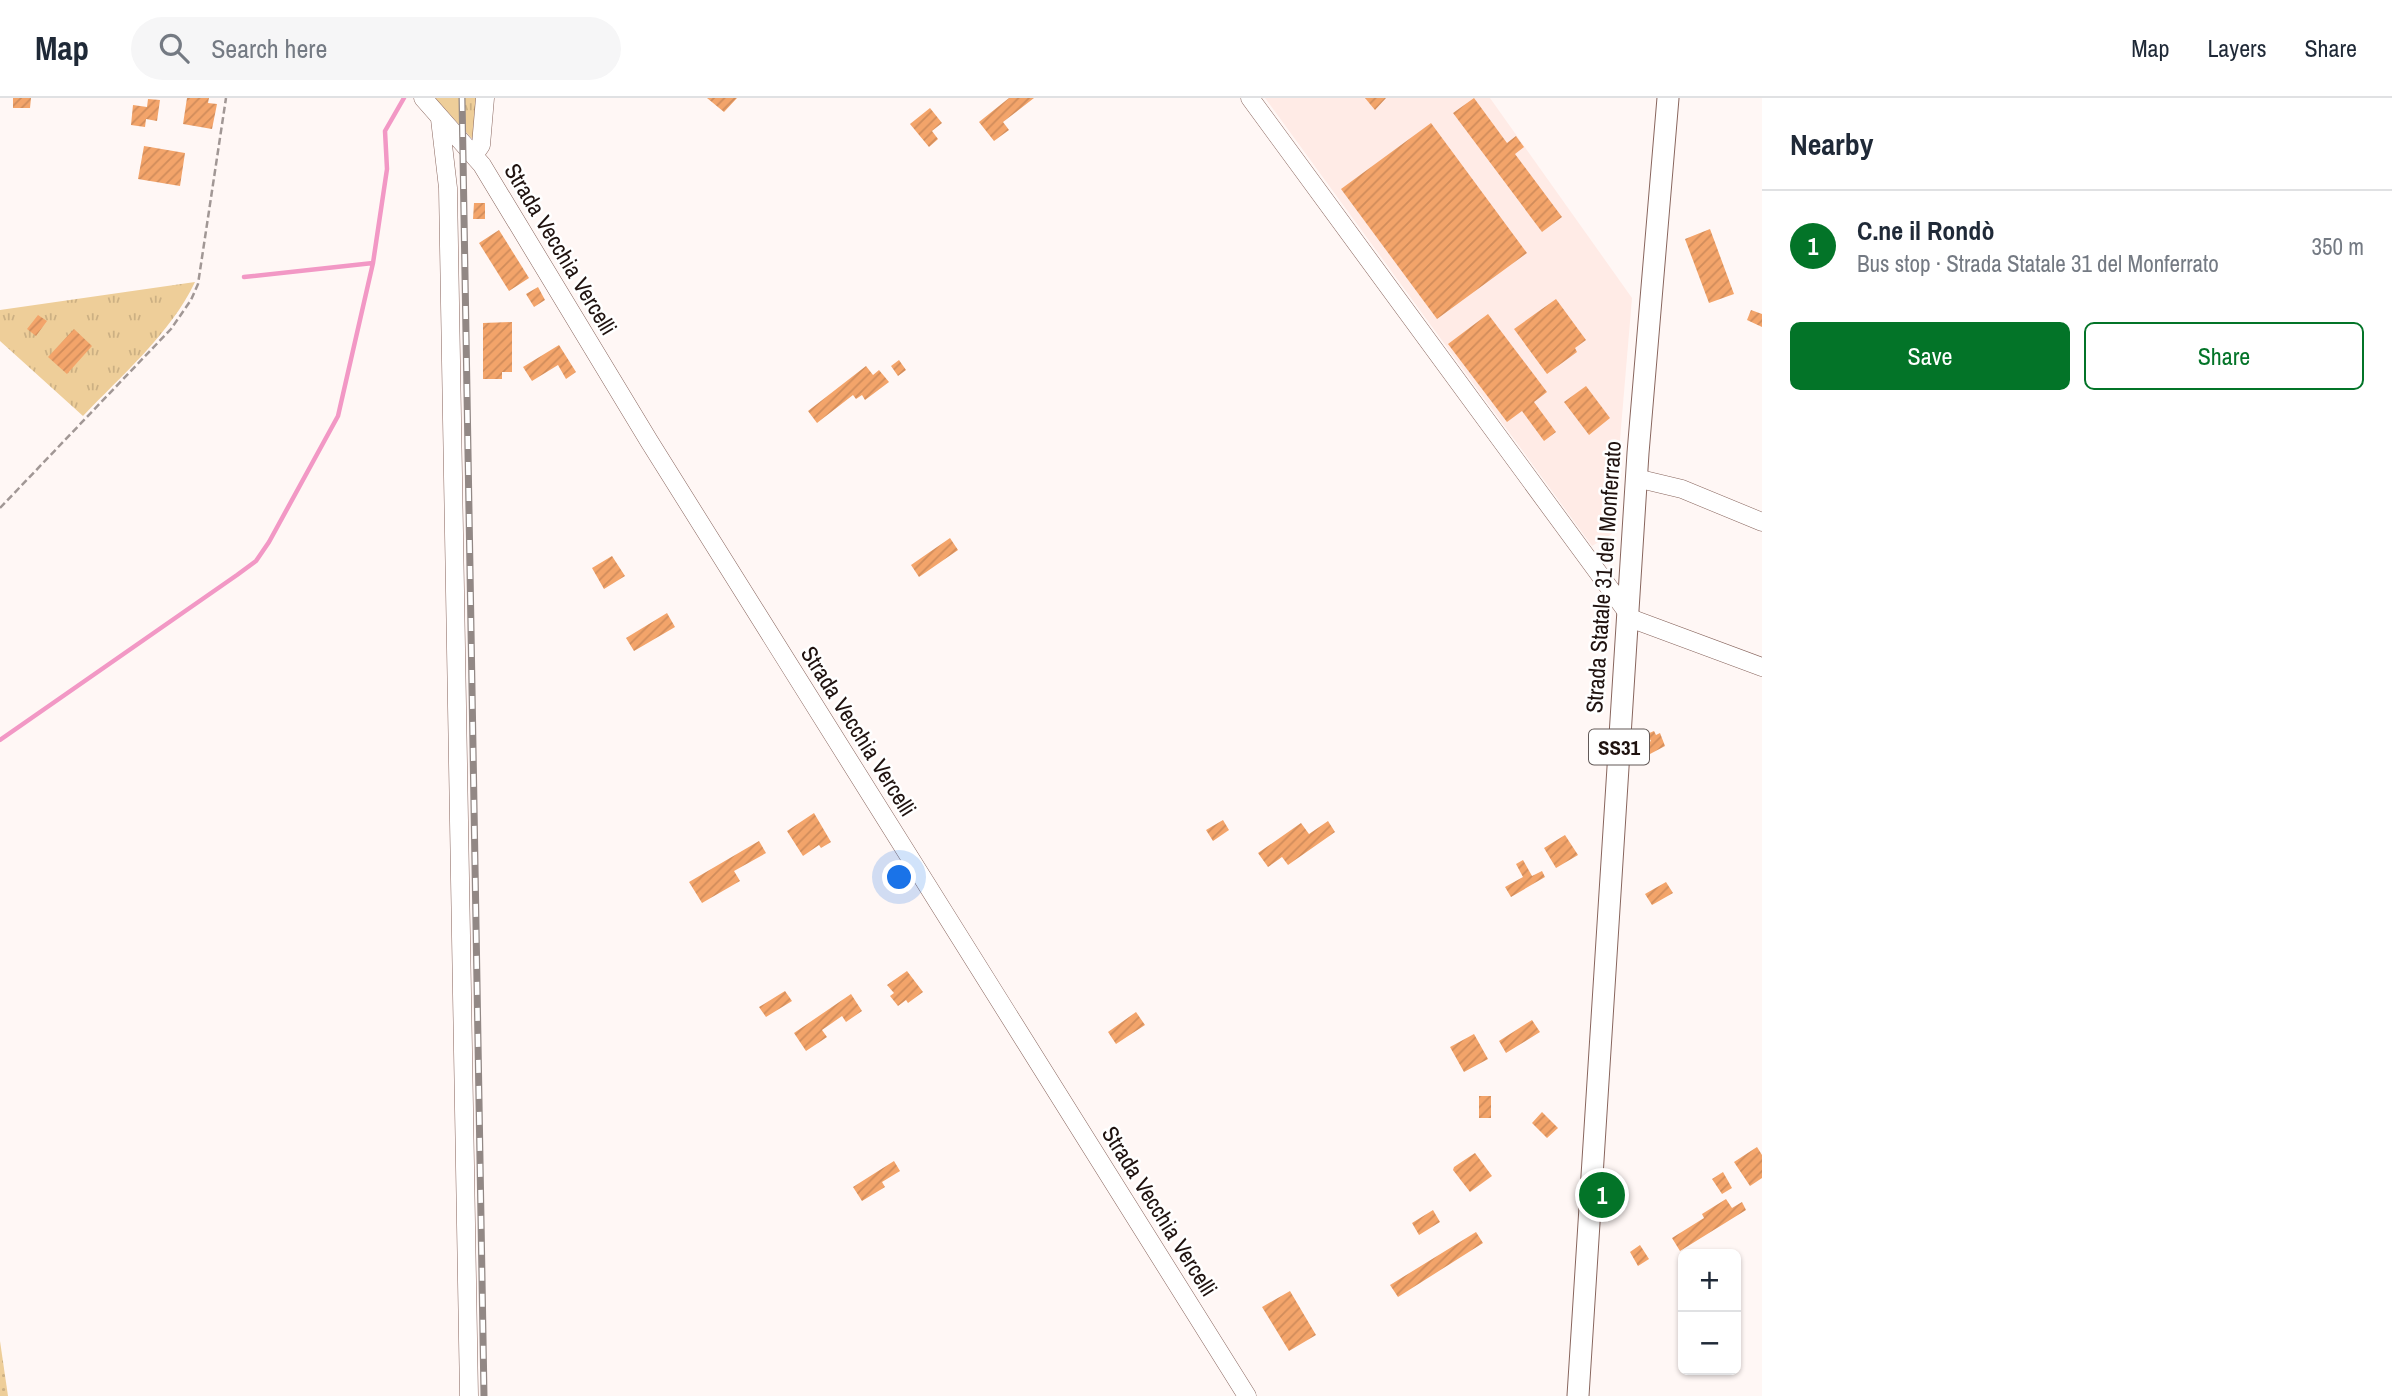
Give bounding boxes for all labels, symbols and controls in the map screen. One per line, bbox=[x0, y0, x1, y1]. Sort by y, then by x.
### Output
search box bbox=[131, 17, 621, 80]
text: Map bbox=[35, 26, 89, 70]
icon: search bbox=[155, 29, 193, 67]
text: Search here bbox=[211, 31, 327, 66]
text: Map bbox=[2131, 32, 2169, 64]
text: Layers bbox=[2207, 32, 2266, 64]
text: Share bbox=[2304, 32, 2357, 64]
text: Nearby bbox=[1790, 124, 1873, 164]
street label: Strada Vecchia Vercelli bbox=[497, 157, 625, 341]
text: C.ne il Rondò bbox=[1857, 213, 1994, 248]
text: 1 bbox=[1808, 231, 1818, 262]
text: 350 m bbox=[2312, 231, 2364, 262]
text: Bus stop · Strada Statale 31 del Monferrato bbox=[1857, 248, 2219, 279]
button: Save bbox=[1790, 322, 2070, 390]
button: Share bbox=[2084, 322, 2364, 390]
street label: Strada Statale 31 del Monferrato bbox=[1578, 440, 1628, 714]
street label: Strada Vecchia Vercelli bbox=[794, 640, 924, 822]
road number: SS31 bbox=[1589, 730, 1649, 764]
your location bbox=[882, 860, 916, 894]
street label: Strada Vecchia Vercelli bbox=[1095, 1120, 1225, 1302]
pin: 1 bbox=[1579, 1169, 1625, 1221]
map controls bbox=[1678, 1249, 1741, 1375]
button: + bbox=[1678, 1249, 1741, 1312]
button: − bbox=[1678, 1312, 1741, 1375]

